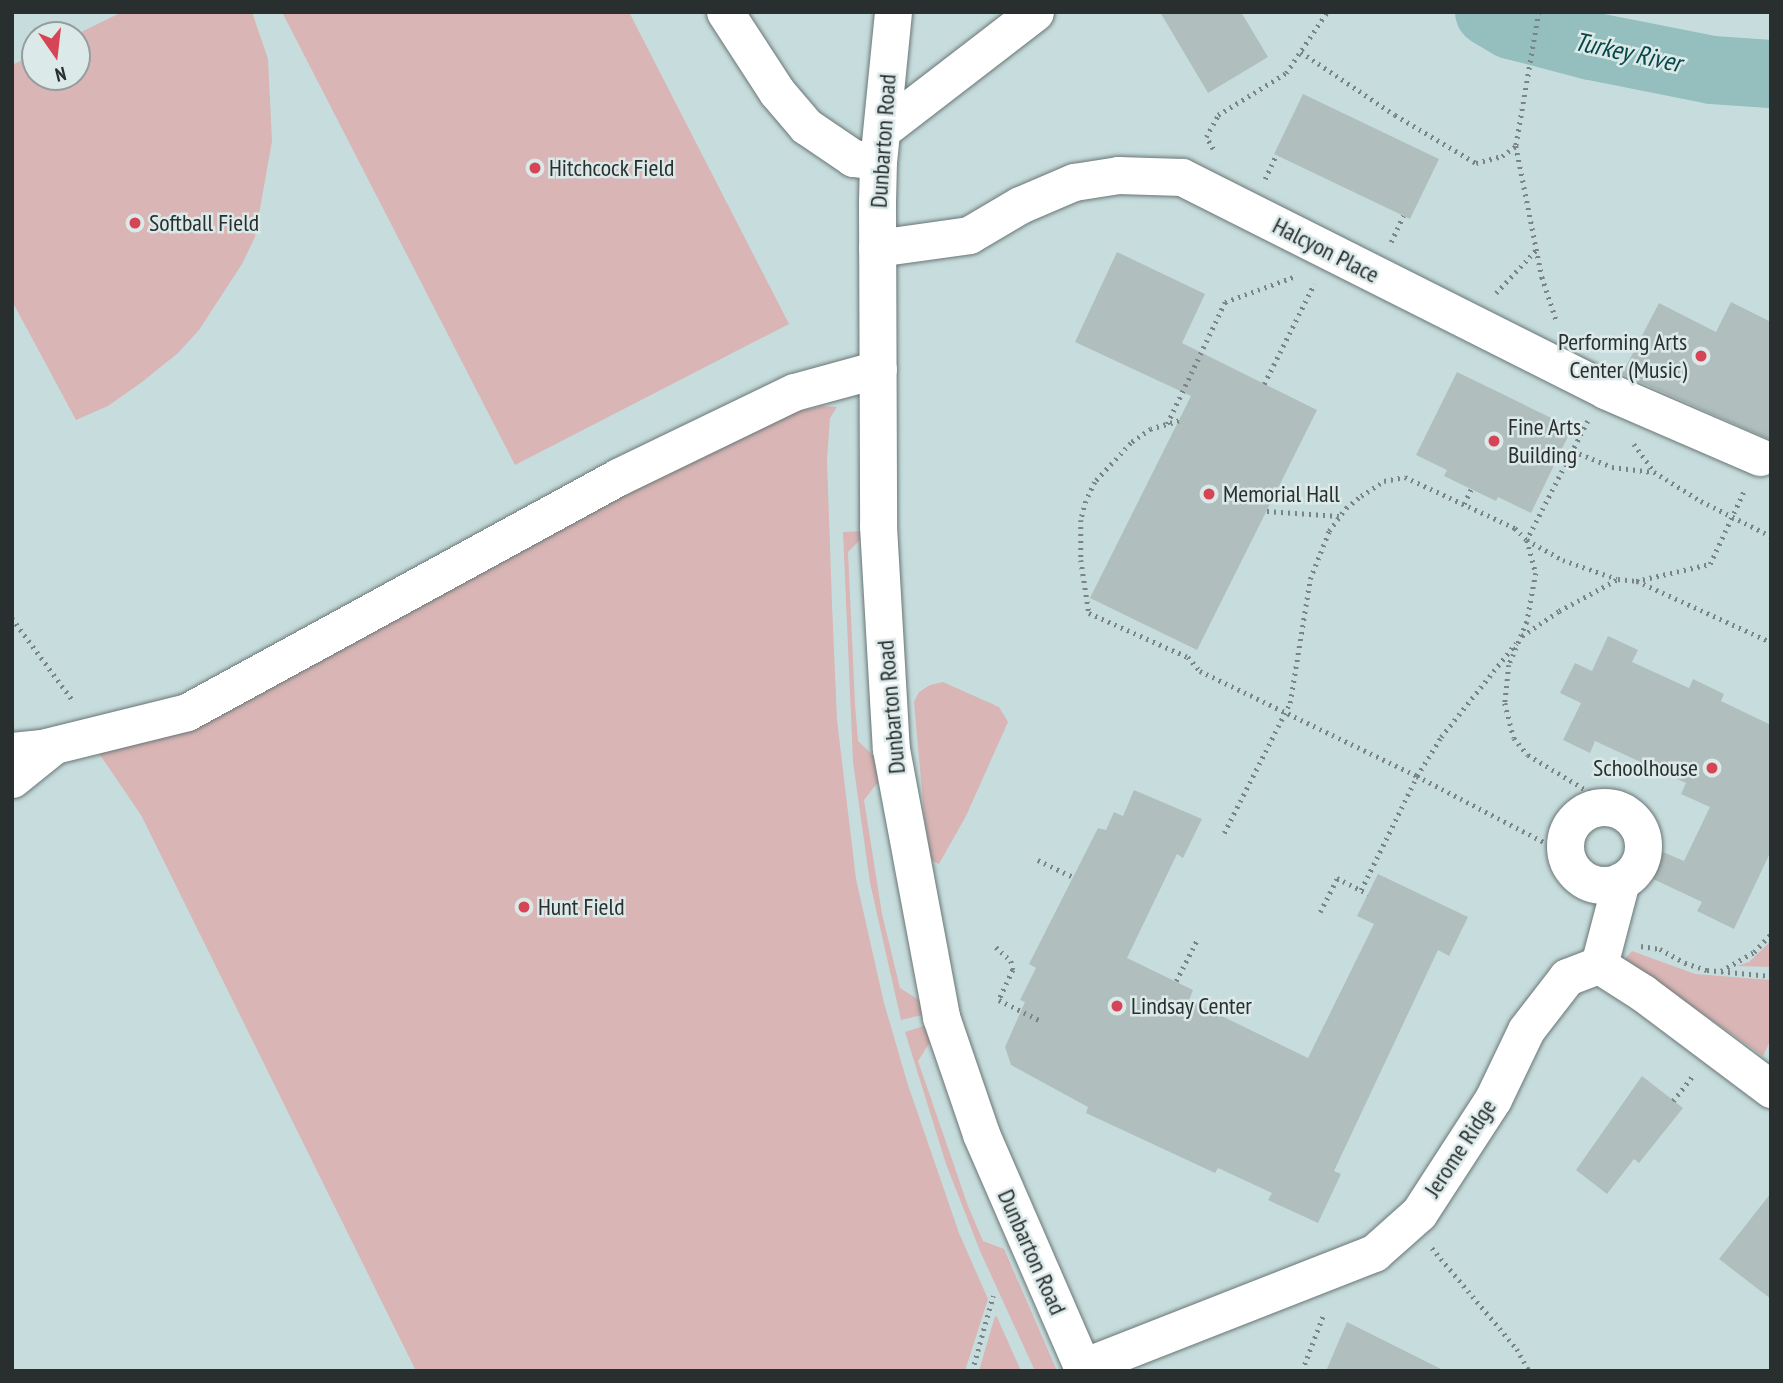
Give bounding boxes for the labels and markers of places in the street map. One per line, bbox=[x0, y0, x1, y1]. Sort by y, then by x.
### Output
place label: Hitchcock Field bbox=[549, 154, 675, 182]
marker: Hitchcock Field bbox=[527, 160, 543, 176]
place label: Softball Field bbox=[149, 209, 259, 237]
marker: Softball Field bbox=[127, 215, 143, 231]
place label: Performing Arts Center (Music) bbox=[1557, 328, 1687, 384]
marker: Performing Arts Center (Music) bbox=[1693, 348, 1709, 364]
place label: Fine Arts Building bbox=[1508, 413, 1582, 469]
marker: Fine Arts Building bbox=[1486, 433, 1502, 449]
place label: Memorial Hall bbox=[1223, 480, 1340, 508]
marker: Memorial Hall bbox=[1201, 486, 1217, 502]
place label: Schoolhouse bbox=[1593, 754, 1698, 782]
marker: Schoolhouse bbox=[1704, 760, 1720, 776]
place label: Hunt Field bbox=[538, 893, 625, 921]
marker: Hunt Field bbox=[516, 899, 532, 915]
place label: Lindsay Center bbox=[1131, 992, 1253, 1020]
marker: Lindsay Center bbox=[1109, 998, 1125, 1014]

